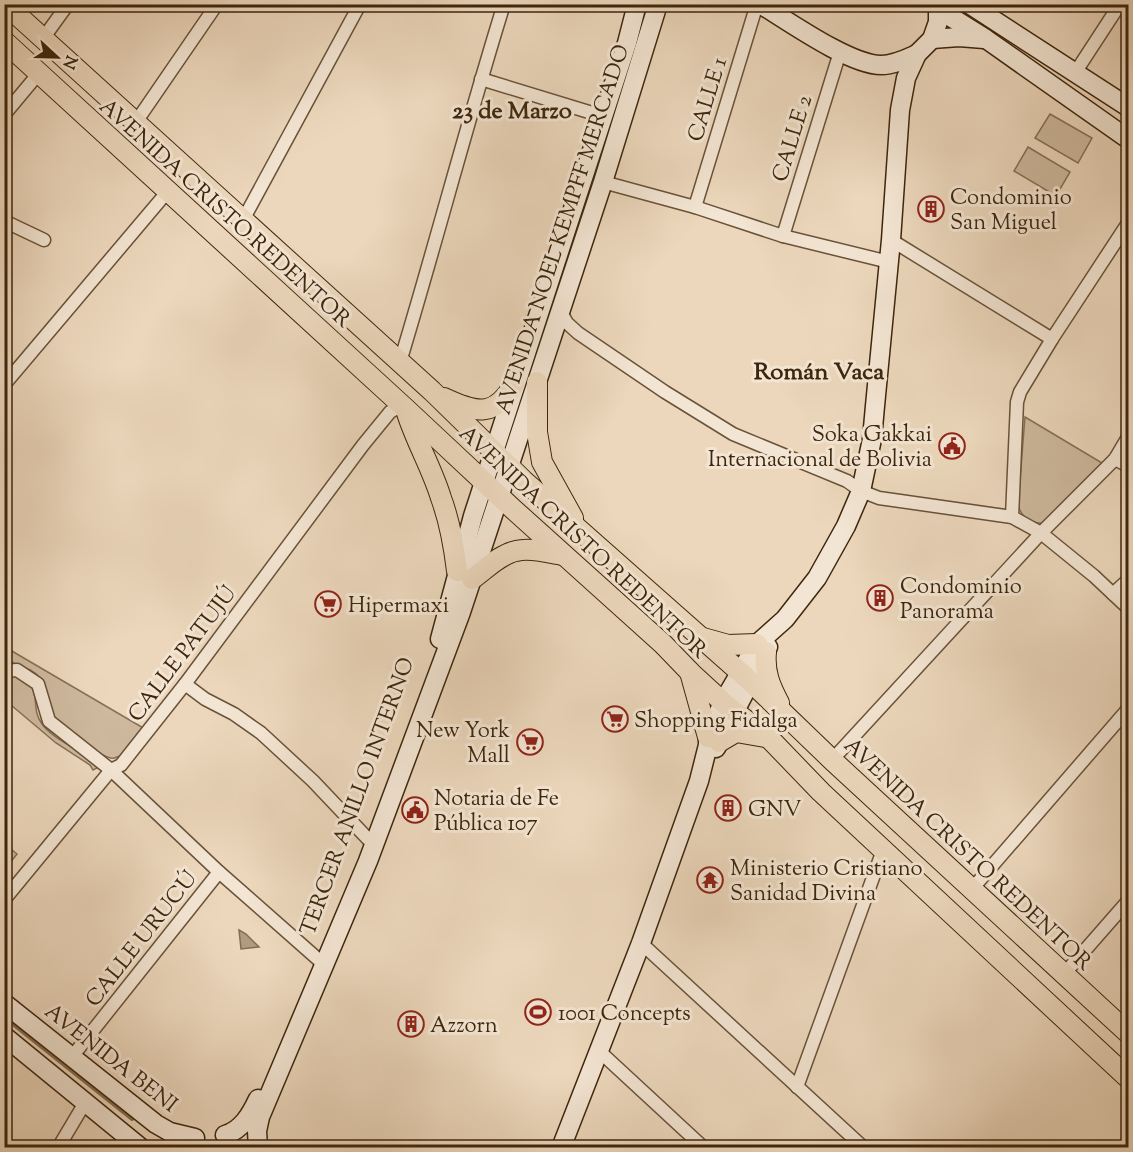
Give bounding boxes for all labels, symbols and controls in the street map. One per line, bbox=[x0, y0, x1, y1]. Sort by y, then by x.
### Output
north arrow bbox=[27, 27, 87, 87]
street label: AVENIDA NOEL KEMPFF MERCADO bbox=[489, 41, 639, 419]
text: N bbox=[55, 51, 82, 72]
street label: CALLE 1 bbox=[681, 53, 737, 146]
street label: CALLE 2 bbox=[765, 91, 822, 186]
street label: AVENIDA CRISTO REDENTOR bbox=[91, 92, 357, 337]
district label: 23 de Marzo bbox=[452, 95, 572, 129]
place label: Condominio San Miguel bbox=[950, 183, 1072, 240]
building icon: Condominio San Miguel bbox=[916, 194, 946, 224]
district label: Román Vaca bbox=[754, 356, 885, 390]
street label: AVENIDA CRISTO REDENTOR bbox=[450, 419, 714, 667]
place label: Soka Gakkai Internacional de Bolivia bbox=[708, 420, 932, 477]
public building icon: Soka Gakkai Internacional de Bolivia bbox=[937, 431, 967, 461]
place label: Condominio Panorama bbox=[900, 572, 1022, 629]
street label: CALLE PATUJÚ bbox=[121, 579, 245, 730]
building icon: Condominio Panorama bbox=[865, 583, 895, 613]
supermarket icon: Hipermaxi bbox=[313, 589, 343, 619]
place label: Hipermaxi bbox=[348, 591, 449, 623]
street label: TERCER ANILLO INTERNO bbox=[294, 654, 424, 940]
supermarket icon: Shopping Fidalga bbox=[600, 704, 630, 734]
place label: Shopping Fidalga bbox=[634, 706, 798, 738]
place label: New York Mall bbox=[416, 716, 510, 773]
supermarket icon: New York Mall bbox=[515, 727, 545, 757]
street label: AVENIDA CRISTO REDENTOR bbox=[835, 731, 1099, 979]
place label: Notaria de Fe Pública 107 bbox=[434, 784, 559, 841]
building icon: GNV bbox=[713, 793, 743, 823]
public building icon: Notaria de Fe Pública 107 bbox=[400, 795, 430, 825]
place label: GNV bbox=[748, 795, 802, 827]
place label: Ministerio Cristiano Sanidad Divina bbox=[730, 854, 923, 911]
street label: CALLE URUCÚ bbox=[78, 864, 206, 1015]
temple icon: Ministerio Cristiano Sanidad Divina bbox=[695, 865, 725, 895]
street label: AVENIDA BENI bbox=[37, 997, 184, 1122]
sports icon: 1001 Concepts bbox=[523, 997, 553, 1027]
place label: 1001 Concepts bbox=[558, 999, 691, 1031]
building icon: Azzorn bbox=[396, 1009, 426, 1039]
place label: Azzorn bbox=[430, 1011, 498, 1043]

